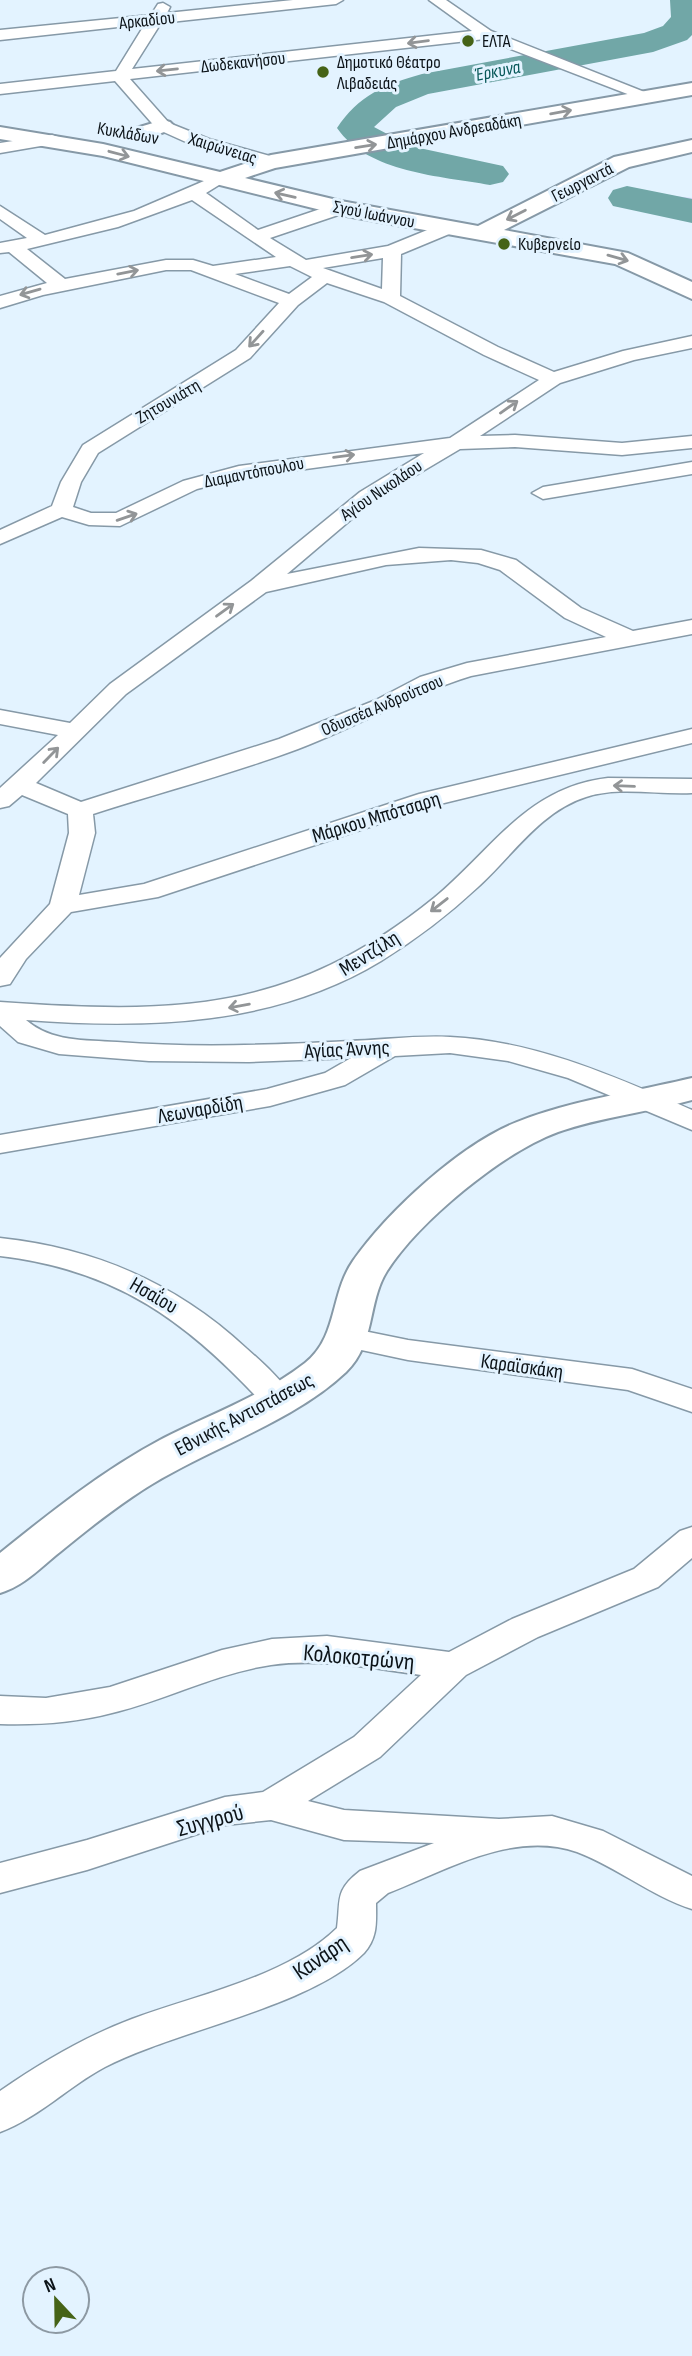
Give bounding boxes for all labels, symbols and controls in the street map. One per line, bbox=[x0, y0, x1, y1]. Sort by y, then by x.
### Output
street label: Αρκαδίου bbox=[117, 7, 176, 34]
place label: ΕΛΤΑ bbox=[482, 31, 511, 52]
marker: ΕΛΤΑ bbox=[460, 33, 476, 49]
one-way arrow bbox=[407, 35, 430, 48]
street label: Δωδεκανήσου bbox=[200, 48, 286, 77]
place label: Δημοτικό Θέατρο Λιβαδειάς bbox=[336, 52, 441, 94]
water label: Έρκυνα bbox=[472, 56, 523, 87]
one-way arrow bbox=[156, 64, 179, 77]
marker: Δημοτικό Θέατρο Λιβαδειάς bbox=[315, 64, 331, 80]
one-way arrow bbox=[549, 105, 572, 118]
street label: Δημάρχου Ανδρεαδάκη bbox=[385, 109, 523, 154]
street label: Κυκλάδων bbox=[96, 118, 160, 149]
street label: Χαιρώνειας bbox=[185, 128, 260, 169]
one-way arrow bbox=[354, 139, 377, 152]
one-way arrow bbox=[107, 148, 130, 161]
street label: Γεωργαντά bbox=[548, 158, 617, 207]
one-way arrow bbox=[274, 188, 297, 202]
street label: Σγού Ιωάννου bbox=[331, 196, 417, 233]
one-way arrow bbox=[506, 209, 527, 223]
place label: Κυβερνείο bbox=[518, 234, 581, 255]
marker: Κυβερνείο bbox=[496, 236, 512, 252]
one-way arrow bbox=[350, 249, 373, 262]
one-way arrow bbox=[607, 253, 629, 266]
one-way arrow bbox=[116, 265, 139, 278]
one-way arrow bbox=[20, 287, 42, 300]
one-way arrow bbox=[248, 330, 265, 347]
street label: Ζητουνιάτη bbox=[132, 375, 204, 428]
one-way arrow bbox=[499, 400, 518, 414]
one-way arrow bbox=[332, 450, 355, 463]
street label: Διαμαντόπουλου bbox=[202, 453, 306, 492]
street label: Αγίου Νικολάου bbox=[336, 456, 426, 526]
one-way arrow bbox=[116, 510, 138, 522]
one-way arrow bbox=[215, 603, 234, 617]
street label: Οδυσσέα Ανδρούτσου bbox=[318, 670, 446, 741]
one-way arrow bbox=[42, 747, 59, 764]
one-way arrow bbox=[613, 780, 636, 793]
street label: Μάρκου Μπότσαρη bbox=[309, 786, 443, 849]
one-way arrow bbox=[431, 898, 449, 913]
street label: Μεντζίλη bbox=[335, 925, 404, 982]
one-way arrow bbox=[228, 1000, 251, 1013]
street label: Αγίας Άννης bbox=[303, 1035, 390, 1064]
street label: Λεωναρδίδη bbox=[155, 1090, 245, 1129]
street label: Ησαΐου bbox=[125, 1272, 182, 1319]
street label: Καραϊσκάκη bbox=[479, 1348, 565, 1385]
street label: Εθνικής Αντιστάσεως bbox=[171, 1367, 318, 1462]
street label: Κολοκοτρώνη bbox=[302, 1638, 416, 1677]
street label: Συγγρού bbox=[174, 1798, 247, 1843]
street label: Κανάρη bbox=[287, 1929, 353, 1986]
north arrow bbox=[21, 2265, 91, 2335]
text: N bbox=[41, 2273, 59, 2298]

